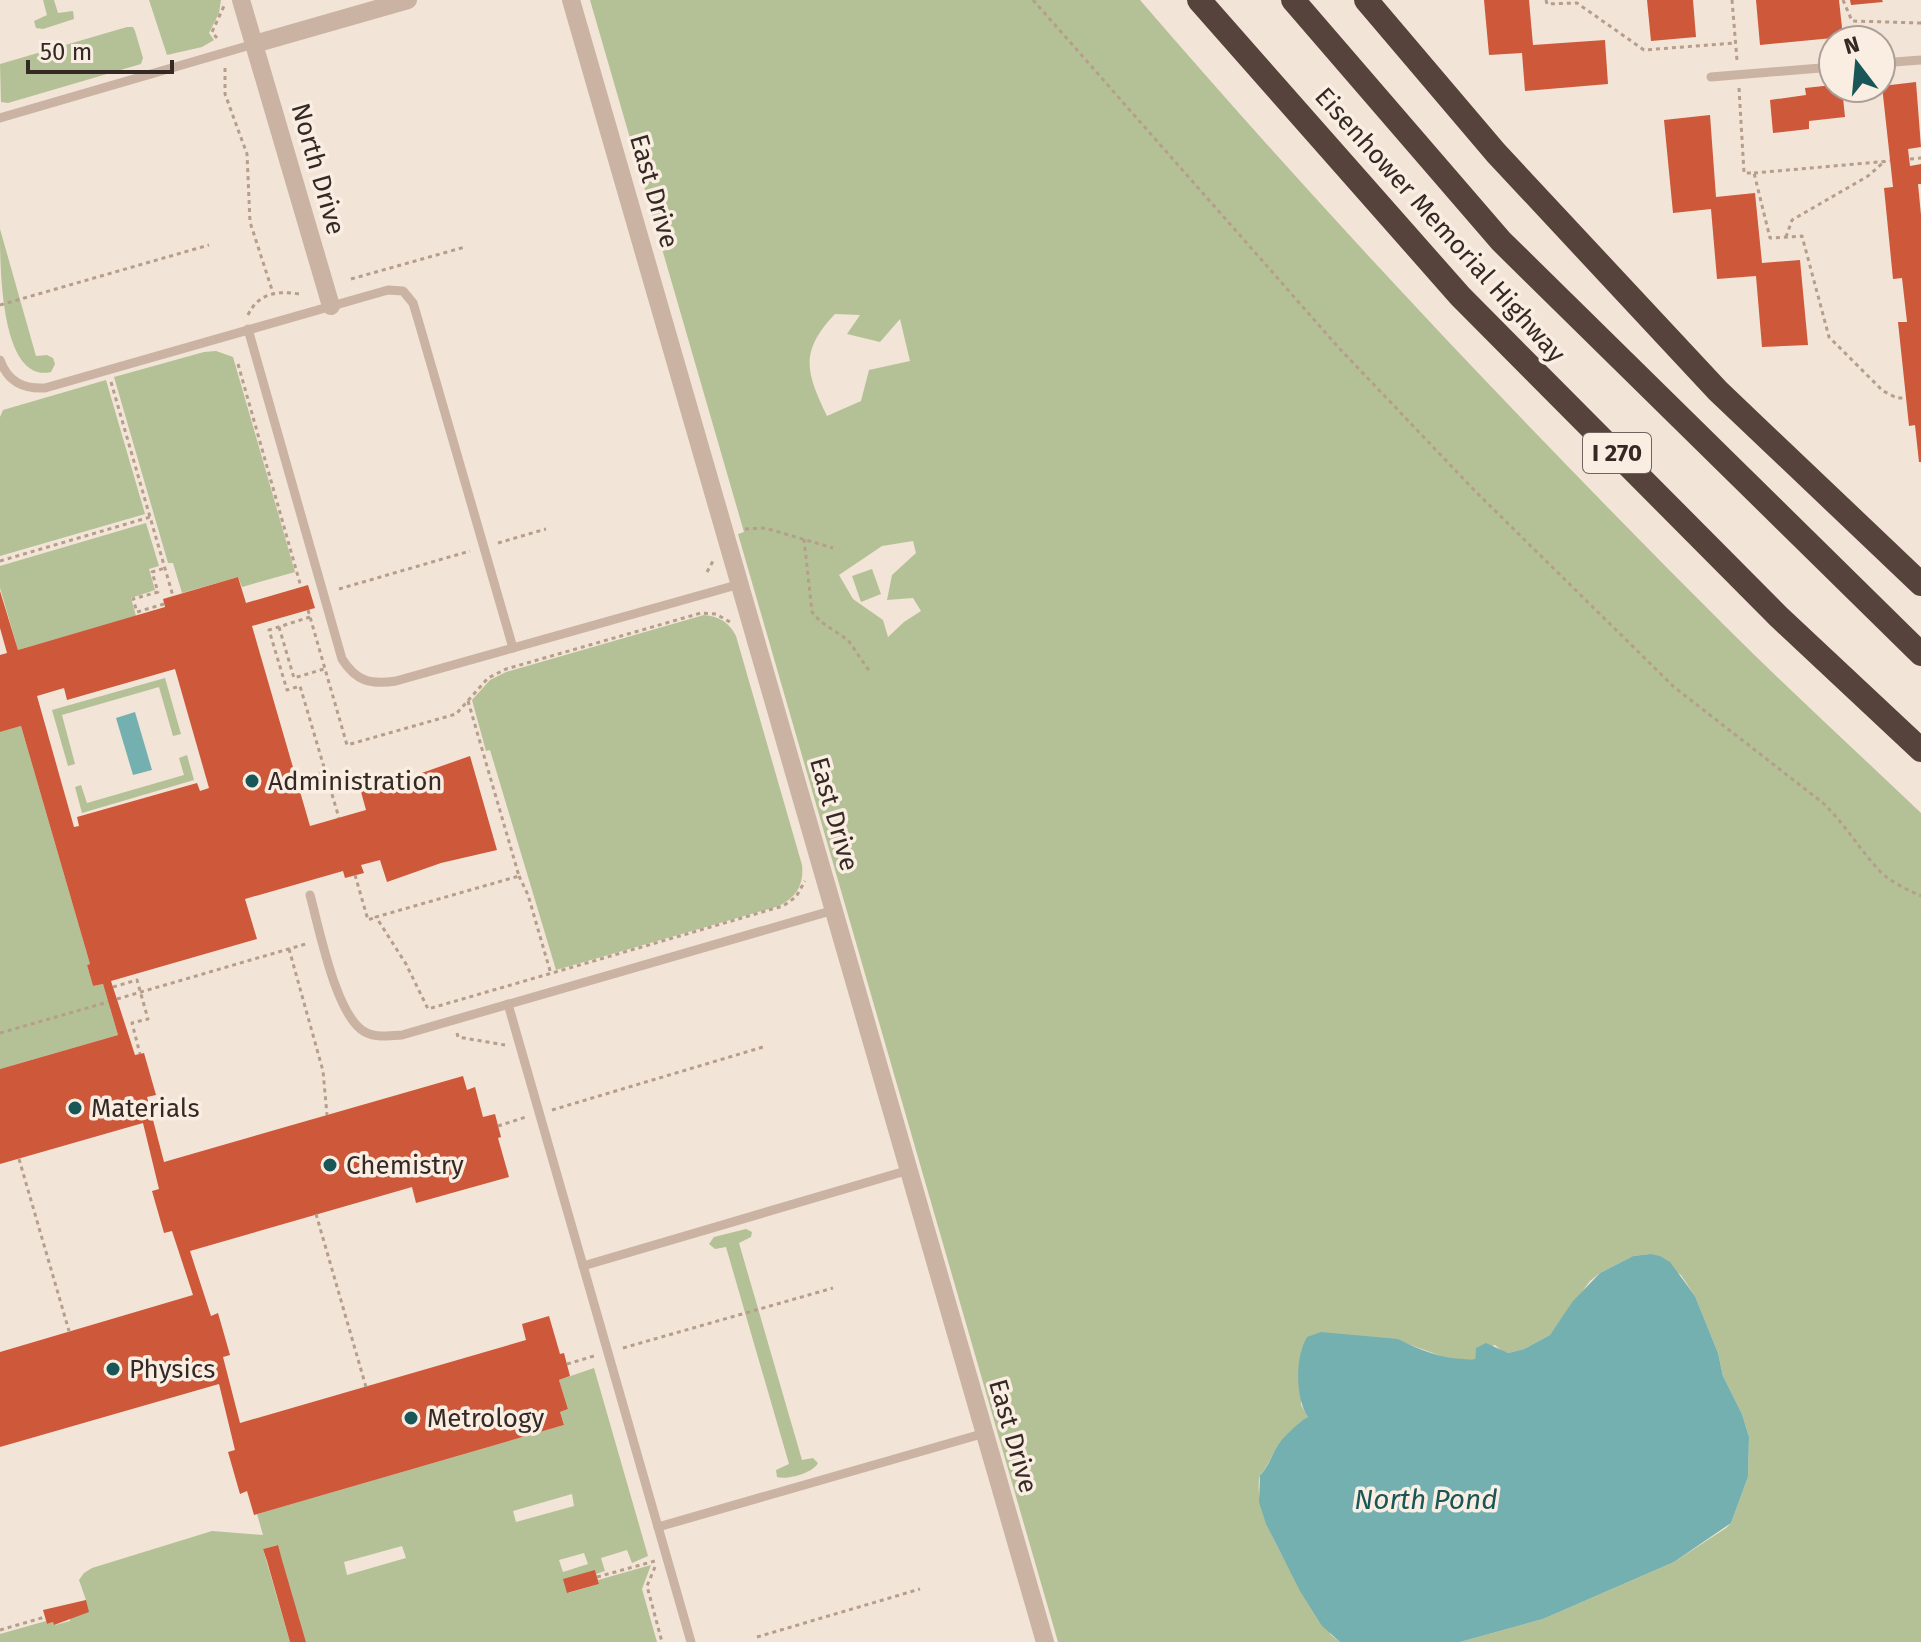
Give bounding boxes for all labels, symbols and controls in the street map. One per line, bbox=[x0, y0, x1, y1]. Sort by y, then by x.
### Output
scale bar bbox=[28, 24, 172, 74]
north arrow bbox=[1817, 24, 1897, 104]
text: N bbox=[1841, 30, 1862, 60]
text: 50 m bbox=[40, 38, 92, 66]
street label: Eisenhower Memorial Highway bbox=[1308, 81, 1572, 369]
street label: North Drive bbox=[284, 100, 352, 238]
street label: East Drive bbox=[623, 131, 685, 251]
road number: I 270 bbox=[1583, 433, 1651, 473]
street label: East Drive bbox=[803, 754, 865, 874]
place label: Administration bbox=[268, 766, 443, 797]
marker: Administration bbox=[243, 772, 261, 790]
place label: Materials bbox=[91, 1093, 200, 1124]
marker: Materials bbox=[66, 1099, 84, 1117]
place label: Chemistry bbox=[346, 1150, 464, 1181]
marker: Chemistry bbox=[321, 1156, 339, 1174]
place label: Physics bbox=[129, 1354, 215, 1385]
marker: Physics bbox=[104, 1360, 122, 1378]
street label: East Drive bbox=[982, 1376, 1044, 1496]
place label: Metrology bbox=[427, 1403, 544, 1434]
marker: Metrology bbox=[402, 1409, 420, 1427]
water label: North Pond bbox=[1354, 1483, 1498, 1516]

